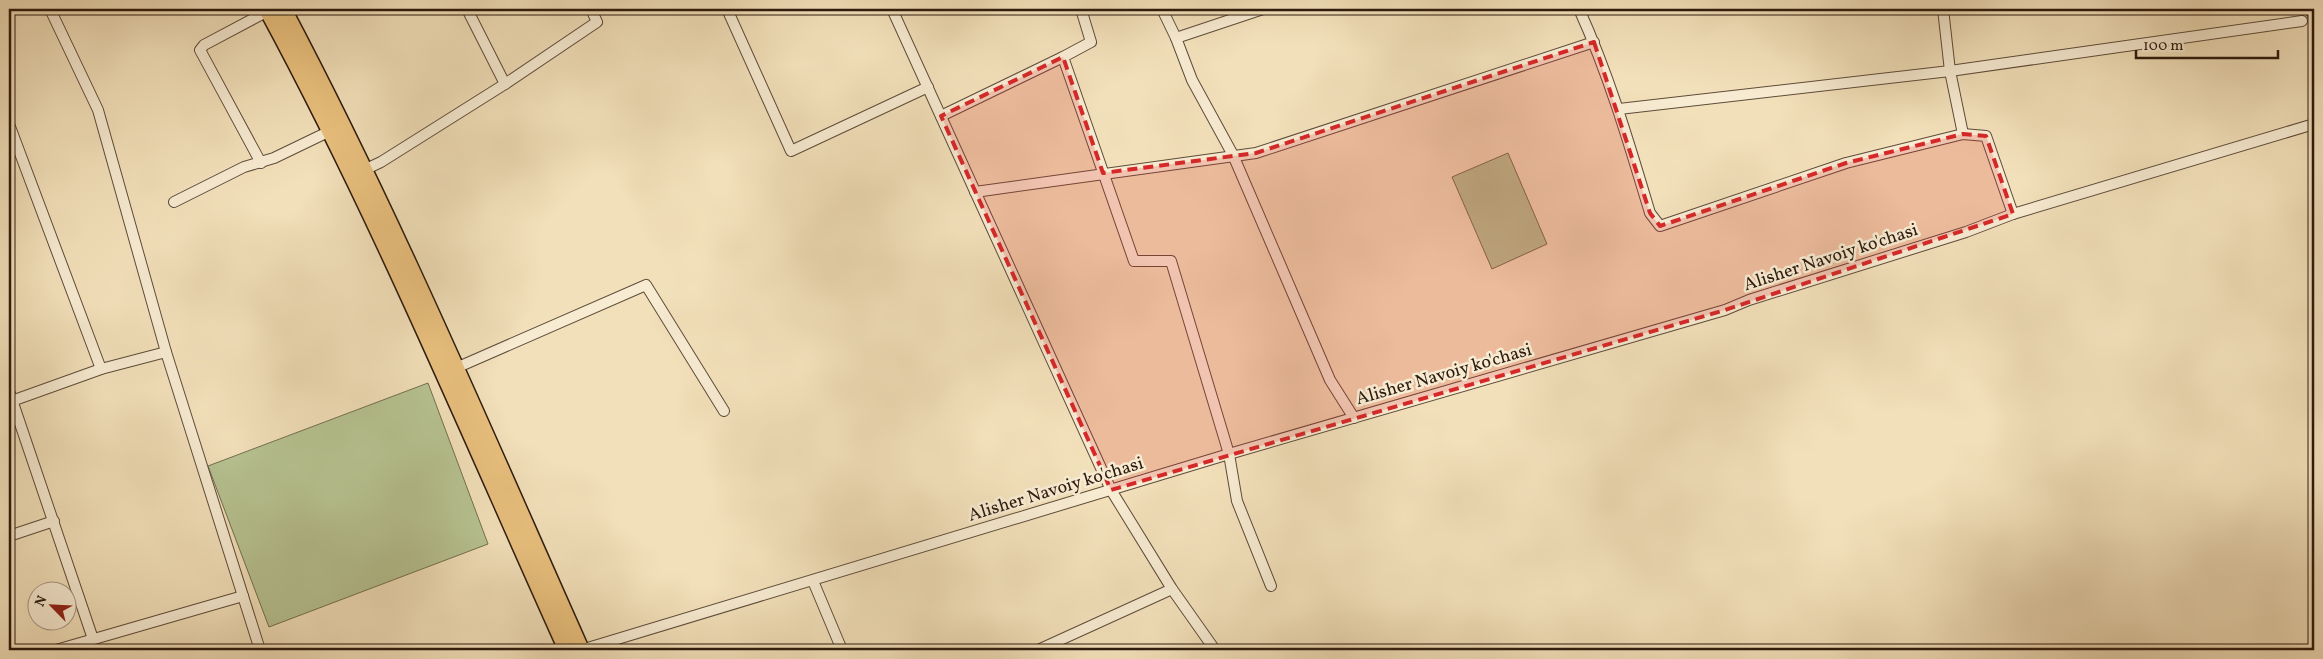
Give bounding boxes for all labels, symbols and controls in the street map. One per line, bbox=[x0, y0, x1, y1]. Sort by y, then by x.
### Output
scale bar bbox=[2136, 28, 2278, 60]
text: 100 m bbox=[2143, 36, 2183, 57]
street label: Alisher Navoiy ko'chasi bbox=[1741, 218, 1921, 298]
street label: Alisher Navoiy ko'chasi bbox=[1353, 338, 1535, 412]
street label: Alisher Navoiy ko'chasi bbox=[965, 451, 1147, 529]
north arrow bbox=[28, 582, 78, 632]
text: N bbox=[31, 593, 52, 610]

